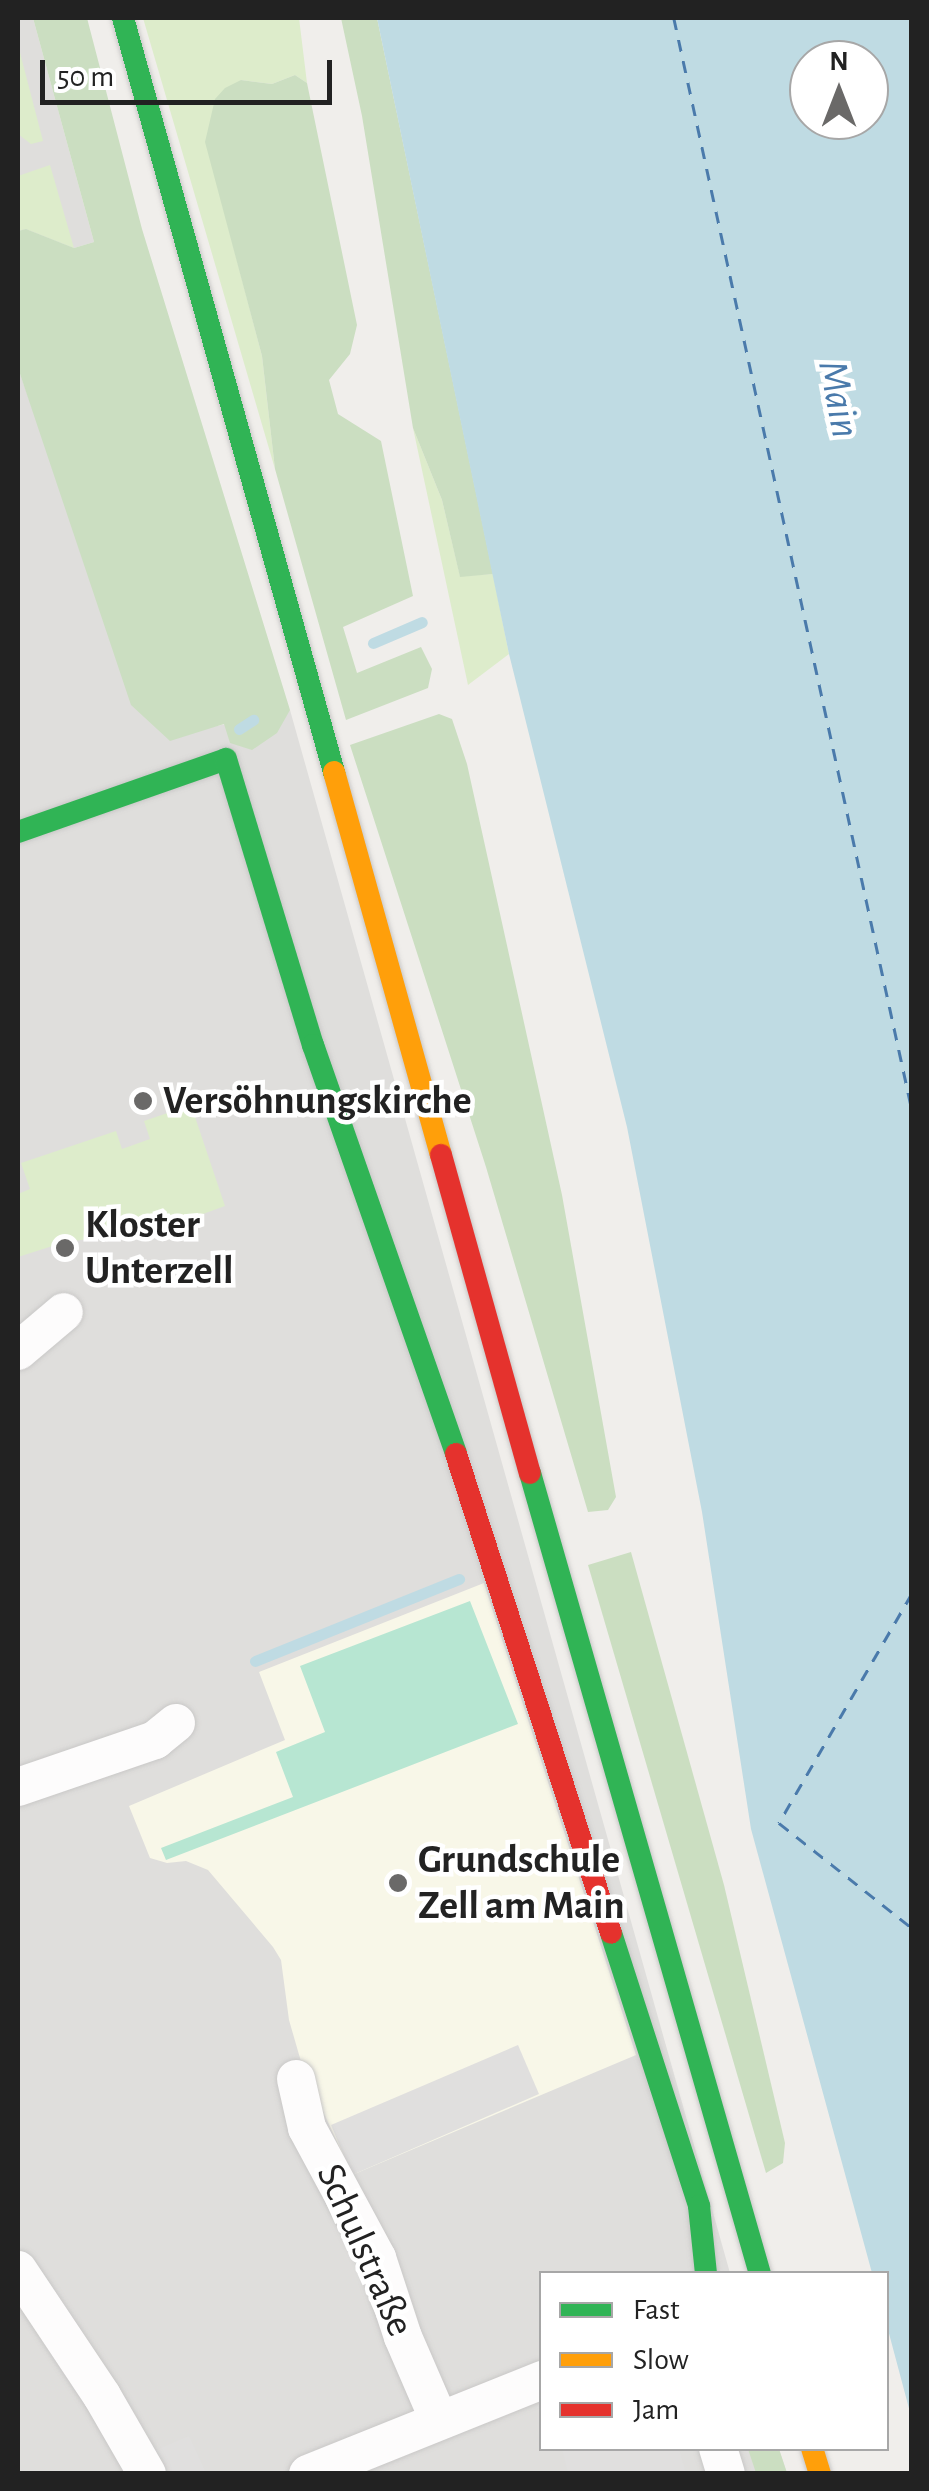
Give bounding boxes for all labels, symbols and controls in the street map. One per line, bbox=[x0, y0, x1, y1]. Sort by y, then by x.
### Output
scale bar bbox=[45, 40, 338, 102]
north arrow bbox=[789, 40, 889, 140]
text: N bbox=[829, 48, 849, 76]
text: 50 m bbox=[57, 62, 114, 92]
water label: Main bbox=[807, 356, 871, 442]
place label: Versöhnungskirche bbox=[163, 1077, 472, 1125]
marker: Versöhnungskirche bbox=[132, 1090, 154, 1112]
place label: Kloster Unterzell bbox=[85, 1201, 234, 1295]
marker: Kloster Unterzell bbox=[54, 1237, 76, 1259]
place label: Grundschule Zell am Main bbox=[418, 1836, 625, 1930]
marker: Grundschule Zell am Main bbox=[387, 1872, 409, 1894]
street label: Schulstraße bbox=[306, 2156, 424, 2344]
legend bbox=[539, 2271, 889, 2451]
text: Fast bbox=[633, 2295, 680, 2325]
text: Slow bbox=[633, 2345, 689, 2375]
text: Jam bbox=[633, 2395, 679, 2425]

